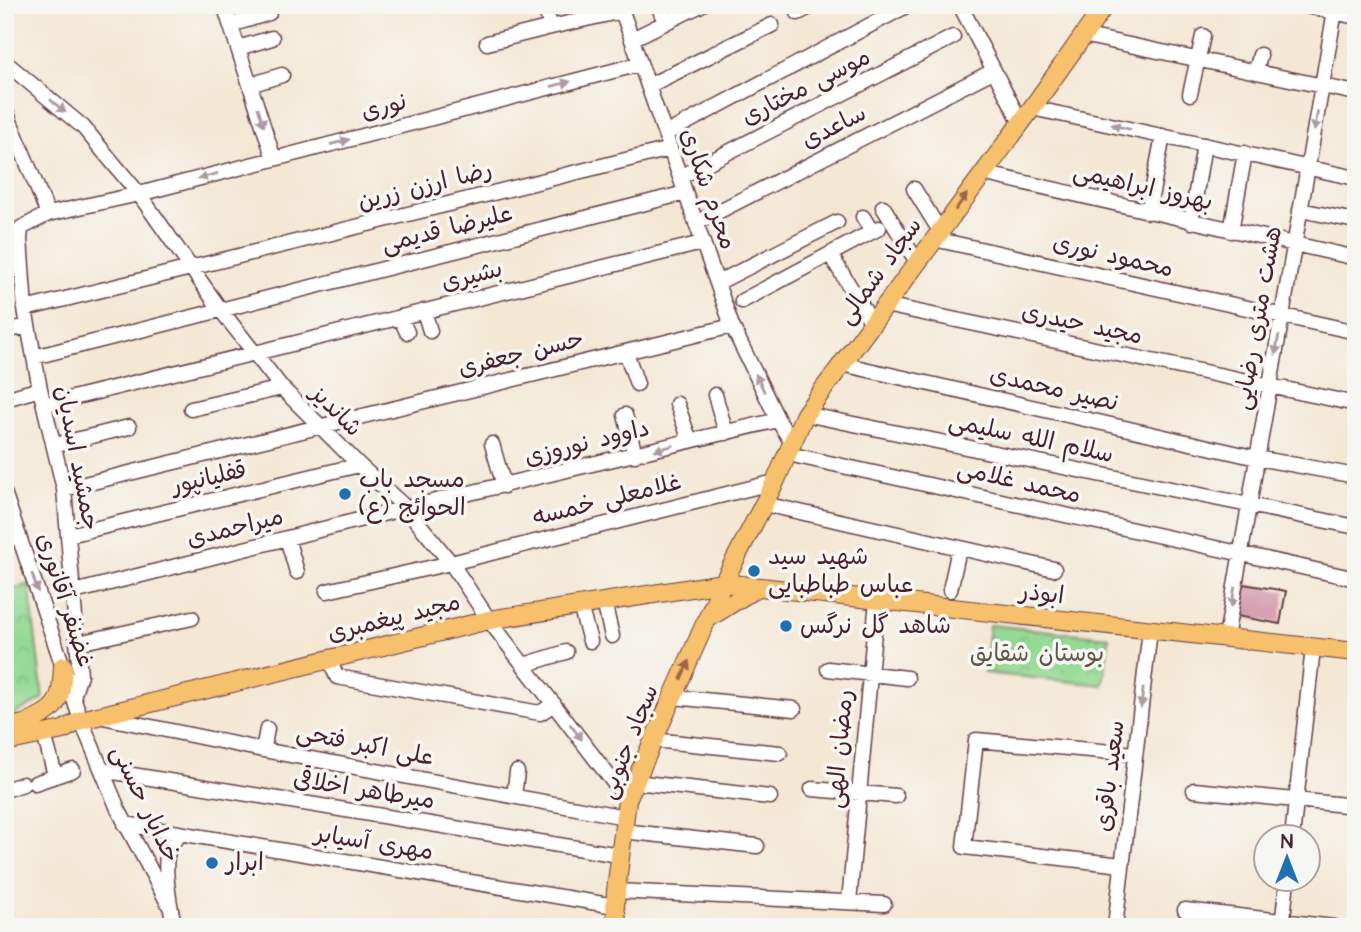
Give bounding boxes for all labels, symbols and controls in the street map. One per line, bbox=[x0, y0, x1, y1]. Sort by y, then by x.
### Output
street label: موسی مختاری bbox=[736, 40, 876, 134]
one-way arrow bbox=[550, 78, 572, 89]
street label: نوری bbox=[357, 85, 411, 129]
street label: ساعدی bbox=[796, 96, 872, 158]
one-way arrow bbox=[48, 98, 66, 113]
one-way arrow bbox=[256, 106, 266, 127]
one-way arrow bbox=[1310, 110, 1321, 132]
one-way arrow bbox=[1110, 121, 1132, 132]
street label: محرم شکاری bbox=[671, 124, 745, 254]
one-way arrow bbox=[330, 136, 352, 147]
street label: رضا ارزن زرین bbox=[354, 153, 496, 219]
street label: بهروز ابراهیمی bbox=[1070, 154, 1216, 220]
one-way arrow bbox=[197, 171, 219, 182]
one-way arrow bbox=[954, 193, 969, 211]
street label: علیرضا قدیمی bbox=[378, 196, 516, 262]
street label: سجاد شمالی bbox=[829, 210, 931, 332]
street label: هشت متری رضایی bbox=[1225, 223, 1291, 413]
street label: محمود نوری bbox=[1049, 226, 1177, 286]
street label: بشیری bbox=[438, 252, 506, 300]
street label: مجید حیدری bbox=[1018, 295, 1146, 353]
street label: حسن جعفری bbox=[455, 322, 587, 386]
one-way arrow bbox=[1271, 334, 1282, 356]
street label: نصیر محمدی bbox=[986, 358, 1122, 420]
one-way arrow bbox=[755, 373, 766, 393]
street label: شاندیز bbox=[301, 376, 370, 445]
street label: جمشید اسدیان bbox=[46, 383, 108, 533]
street label: سلام الله سلیمی bbox=[945, 404, 1117, 472]
street label: داوود نوروزی bbox=[521, 411, 653, 475]
one-way arrow bbox=[653, 442, 675, 453]
street label: محمد غلامی bbox=[954, 451, 1084, 513]
street label: قفلیانپور bbox=[166, 453, 250, 504]
place label: مسجد باب الحوائج (ع) bbox=[359, 463, 466, 525]
street label: غلامعلی خمسه bbox=[529, 465, 685, 535]
marker: مسجد باب الحوائج (ع) bbox=[337, 486, 353, 502]
street label: میراحمدی bbox=[183, 500, 287, 556]
street label: غضنفر آقانوری bbox=[27, 529, 103, 671]
place label: شهید سید عباس طباطبایی bbox=[768, 540, 914, 602]
marker: شهید سید عباس طباطبایی bbox=[746, 563, 762, 579]
one-way arrow bbox=[30, 573, 41, 594]
street label: ابوذر bbox=[1016, 575, 1066, 613]
street label: مجید پیغمبری bbox=[324, 585, 464, 651]
one-way arrow bbox=[1227, 586, 1238, 608]
place label: شاهد گل نرگس bbox=[800, 609, 951, 643]
marker: شاهد گل نرگس bbox=[778, 618, 794, 634]
park label: بوستان شقایق bbox=[970, 637, 1104, 671]
one-way arrow bbox=[679, 659, 690, 680]
street label: سجاد جنوبی bbox=[591, 680, 667, 804]
one-way arrow bbox=[1136, 687, 1147, 709]
street label: رمضان الهی bbox=[818, 688, 862, 810]
street label: علی اکبر فتحی bbox=[293, 715, 437, 775]
street label: سعید باقری bbox=[1086, 718, 1134, 834]
one-way arrow bbox=[568, 723, 583, 741]
street label: خدایار حسنی bbox=[102, 740, 188, 868]
street label: میرطاهر اخلاقی bbox=[291, 762, 437, 818]
street label: مهری آسیابر bbox=[310, 817, 436, 869]
north arrow bbox=[1252, 824, 1322, 894]
text: N bbox=[1281, 829, 1293, 856]
place label: ابرار bbox=[224, 846, 264, 880]
marker: ابرار bbox=[204, 855, 220, 871]

